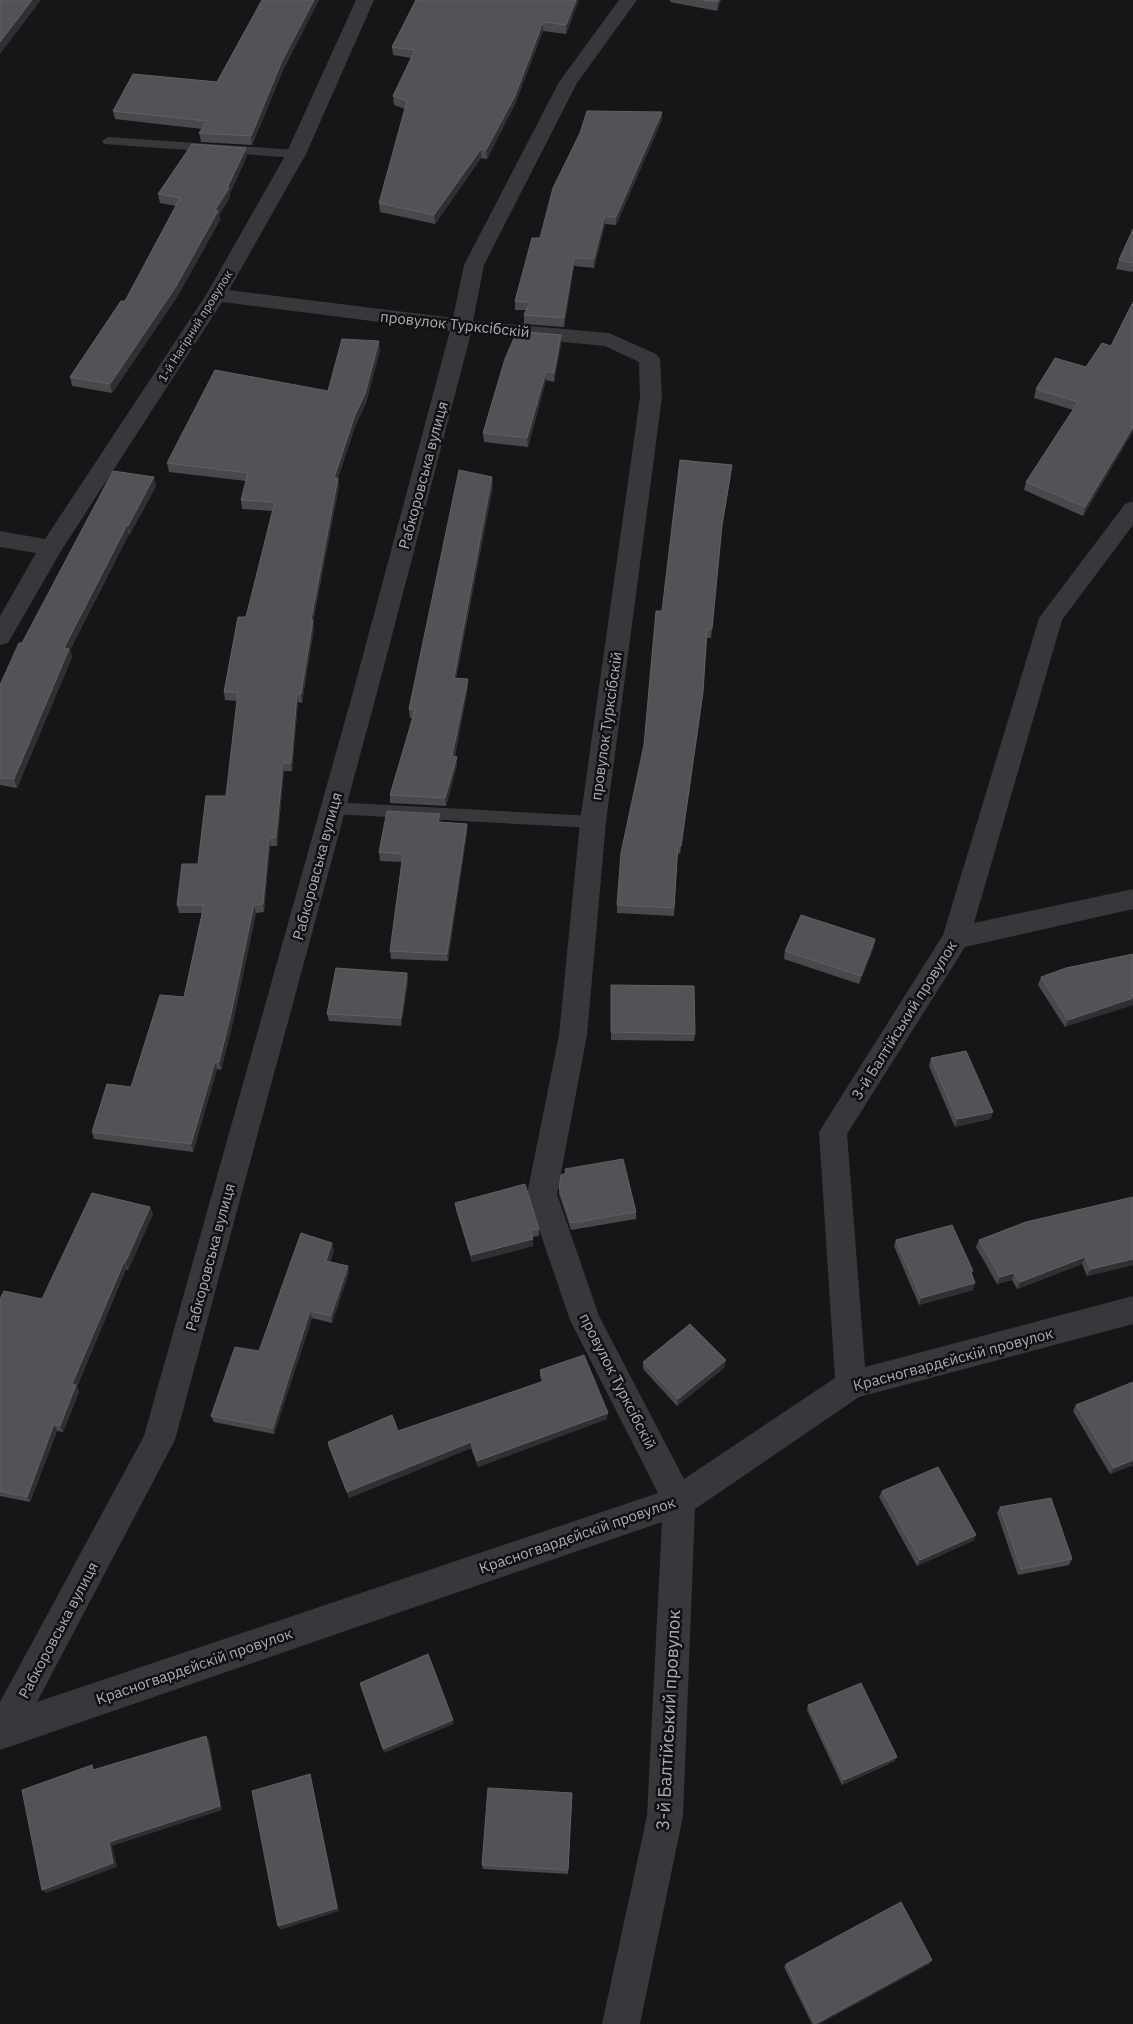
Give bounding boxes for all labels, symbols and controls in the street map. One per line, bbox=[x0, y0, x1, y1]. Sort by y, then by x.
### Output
street label: 1-й Нагірний провулок bbox=[154, 267, 236, 385]
street label: провулок Турксібскій bbox=[379, 307, 531, 341]
street label: Рабкоровська вулиця bbox=[394, 399, 452, 551]
street label: провулок Турксібскій bbox=[586, 650, 626, 802]
street label: Рабкоровська вулиця bbox=[288, 790, 346, 942]
street label: 3-й Балтійський провулок bbox=[847, 937, 961, 1103]
street label: Рабкоровська вулиця bbox=[181, 1181, 239, 1333]
street label: провулок Турксібскій bbox=[575, 1310, 661, 1452]
street label: Красногвардєйскій провулок bbox=[851, 1323, 1055, 1395]
street label: Красногвардєйскій провулок bbox=[476, 1492, 678, 1578]
street label: Рабкоровська вулиця bbox=[14, 1558, 102, 1702]
street label: 3-й Балтійський провулок bbox=[651, 1609, 685, 1831]
street label: Красногвардєйскій провулок bbox=[93, 1623, 295, 1709]

